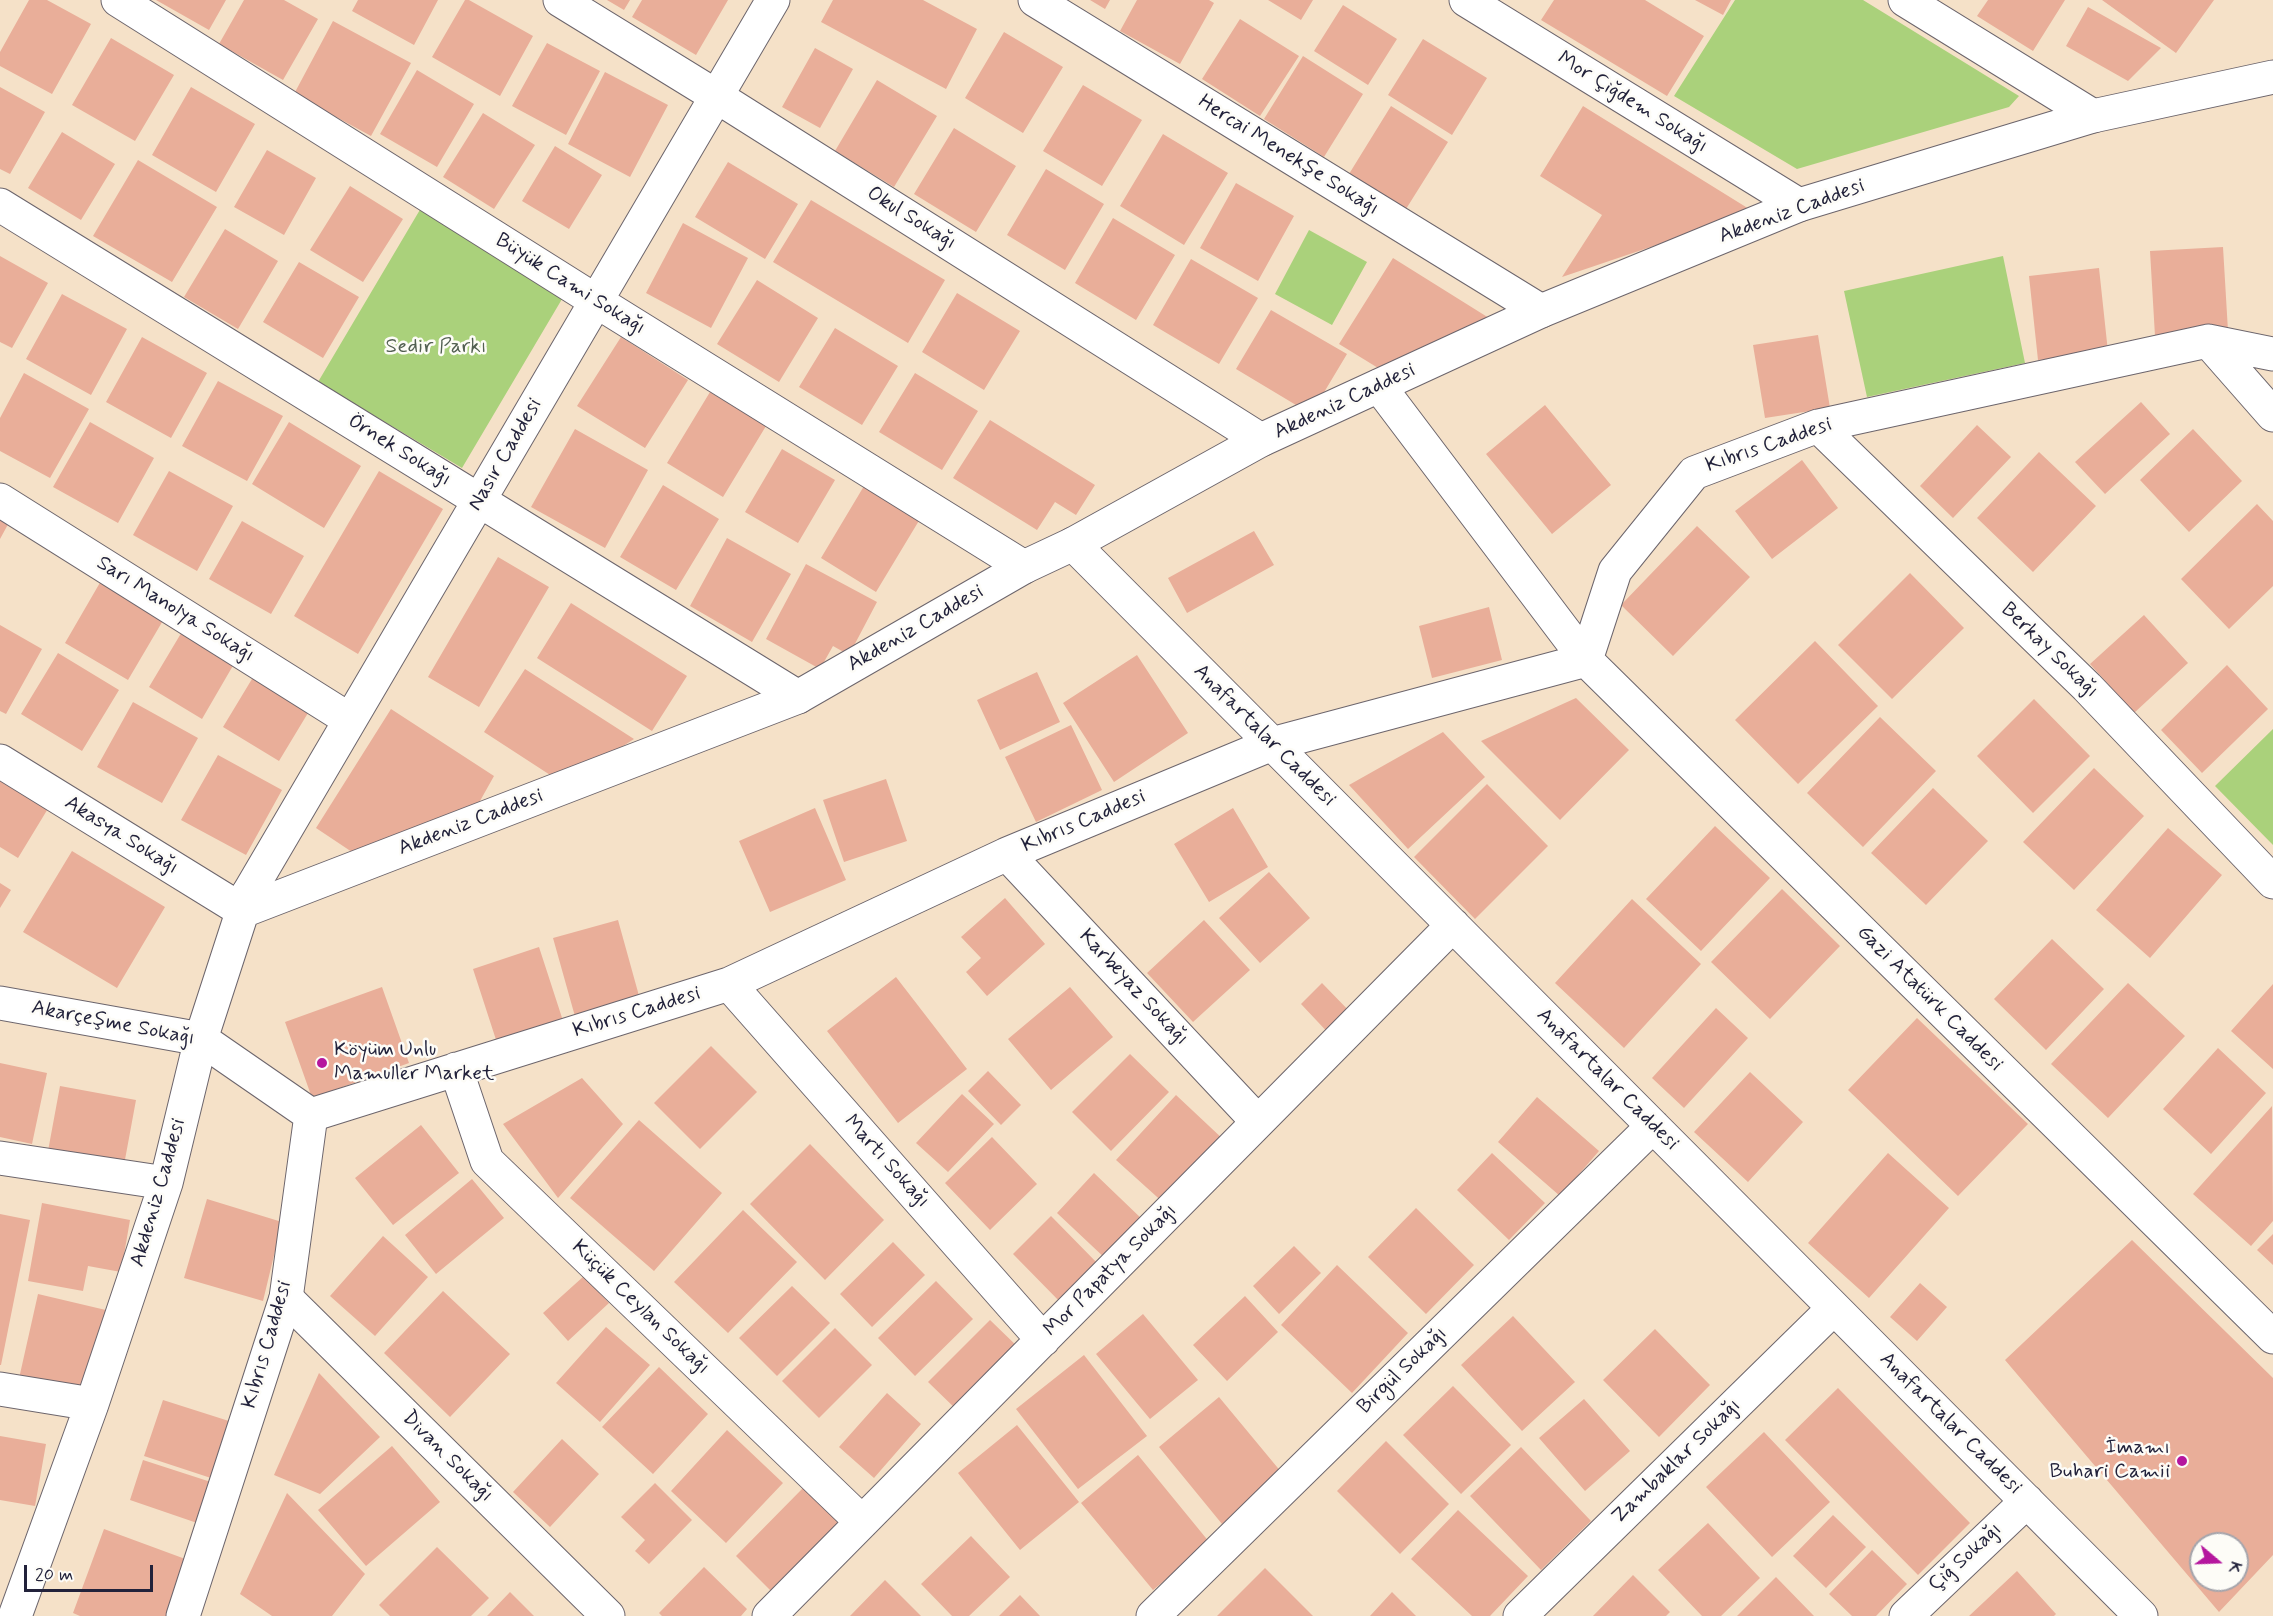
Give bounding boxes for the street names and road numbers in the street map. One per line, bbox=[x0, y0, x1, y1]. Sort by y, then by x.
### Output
street label: Mor Çiğdem Sokağı bbox=[1552, 47, 1712, 159]
street label: Hercai Menekşe Sokağı bbox=[1193, 90, 1383, 222]
street label: Akdeniz Caddesi bbox=[1716, 174, 1868, 250]
street label: Okul Sokağı bbox=[862, 182, 960, 256]
street label: Büyük Cami Sokağı bbox=[490, 229, 650, 341]
street label: Akdeniz Caddesi bbox=[1270, 358, 1420, 446]
street label: Nasır Caddesi bbox=[464, 394, 548, 516]
street label: Örnek Sokağı bbox=[343, 409, 455, 493]
street label: Kıbrıs Caddesi bbox=[1703, 413, 1835, 479]
street label: Sarı Manolya Sokağı bbox=[91, 551, 259, 669]
street label: Akdeniz Caddesi bbox=[843, 580, 989, 678]
street label: Berkay Sokağı bbox=[1995, 598, 2103, 704]
street label: Anafartalar Caddesi bbox=[1187, 659, 1341, 813]
street label: Akdeniz Caddesi bbox=[395, 784, 547, 862]
street label: Kıbrıs Caddesi bbox=[1018, 785, 1150, 859]
street label: Akasya Sokağı bbox=[59, 791, 183, 881]
street label: Gazi Atatürk Caddesi bbox=[1851, 921, 2007, 1077]
street label: Karbeyaz Sokağı bbox=[1073, 925, 1193, 1051]
street label: Kıbrıs Caddesi bbox=[570, 982, 704, 1044]
street label: Akarçeşme Sokağı bbox=[29, 996, 197, 1052]
street label: Anafartalar Caddesi bbox=[1530, 1003, 1684, 1157]
street label: Martı Sokağı bbox=[838, 1110, 934, 1214]
street label: Akdeniz Caddesi bbox=[126, 1116, 192, 1270]
street label: Mor Papatya Sokağı bbox=[1039, 1199, 1183, 1343]
street label: Küçük Ceylan Sokağı bbox=[566, 1235, 714, 1381]
street label: Kıbrıs Caddesi bbox=[238, 1278, 298, 1412]
street label: Birgül Sokağı bbox=[1353, 1322, 1453, 1420]
street label: Anafartalar Caddesi bbox=[1873, 1347, 2027, 1501]
street label: Zambaklar Sokağı bbox=[1607, 1394, 1747, 1530]
street label: Divan Sokağı bbox=[396, 1406, 498, 1508]
street label: Çiğ Sokağı bbox=[1924, 1518, 2008, 1598]

